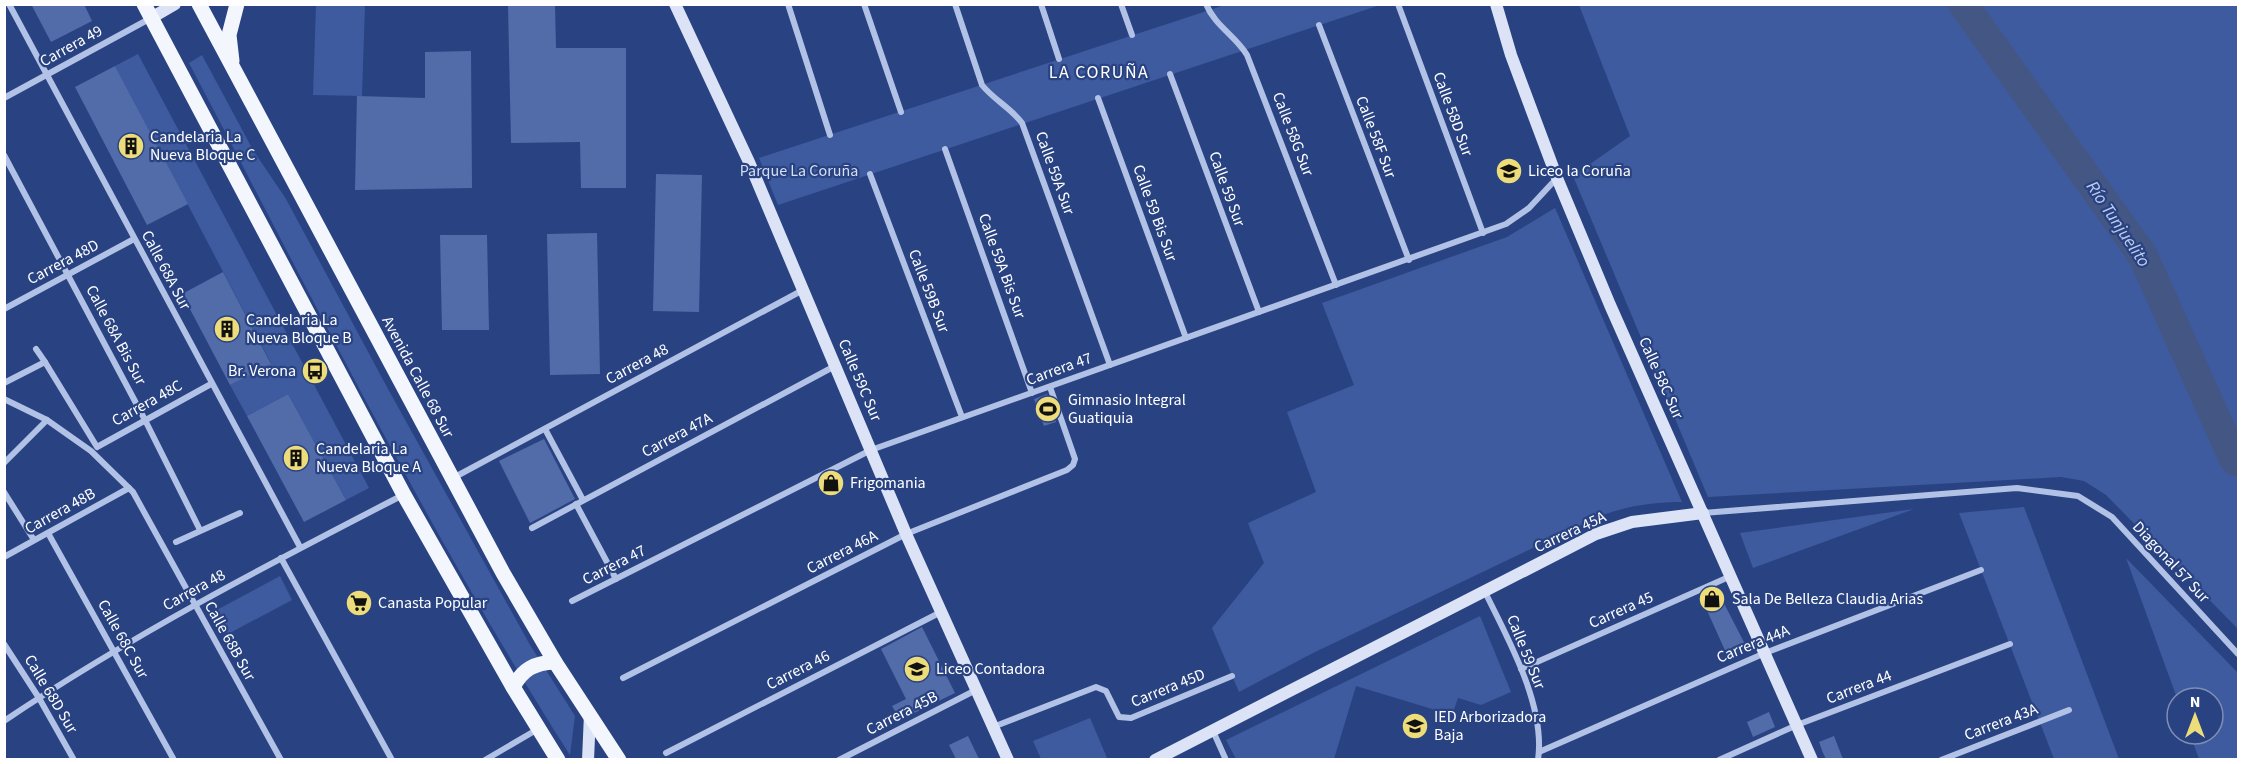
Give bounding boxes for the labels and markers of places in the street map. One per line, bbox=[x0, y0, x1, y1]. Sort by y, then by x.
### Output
place label: Candelaria La Nueva Bloque C bbox=[150, 126, 256, 166]
building icon: Candelaria La Nueva Bloque C bbox=[116, 131, 146, 161]
school or university icon: Liceo la Coruña bbox=[1494, 156, 1524, 186]
place label: Liceo la Coruña bbox=[1528, 160, 1631, 182]
place label: Candelaria La Nueva Bloque B bbox=[246, 309, 352, 349]
building icon: Candelaria La Nueva Bloque B bbox=[212, 314, 242, 344]
bus stop icon: Br. Verona bbox=[300, 356, 330, 386]
place label: Br. Verona bbox=[228, 360, 296, 382]
place label: Gimnasio Integral Guatiquia bbox=[1068, 389, 1186, 429]
sports icon: Gimnasio Integral Guatiquia bbox=[1033, 394, 1063, 424]
place label: Candelaria La Nueva Bloque A bbox=[316, 438, 421, 478]
building icon: Candelaria La Nueva Bloque A bbox=[281, 443, 311, 473]
shop icon: Frigomania bbox=[816, 468, 846, 498]
place label: Frigomania bbox=[850, 472, 926, 494]
shop icon: Sala De Belleza Claudia Arias bbox=[1697, 584, 1727, 614]
supermarket icon: Canasta Popular bbox=[344, 588, 374, 618]
place label: Sala De Belleza Claudia Arias bbox=[1732, 588, 1923, 610]
place label: Canasta Popular bbox=[378, 592, 488, 614]
school or university icon: Liceo Contadora bbox=[902, 654, 932, 684]
place label: Liceo Contadora bbox=[936, 658, 1045, 680]
place label: IED Arborizadora Baja bbox=[1434, 706, 1546, 746]
school or university icon: IED Arborizadora Baja bbox=[1400, 711, 1430, 741]

